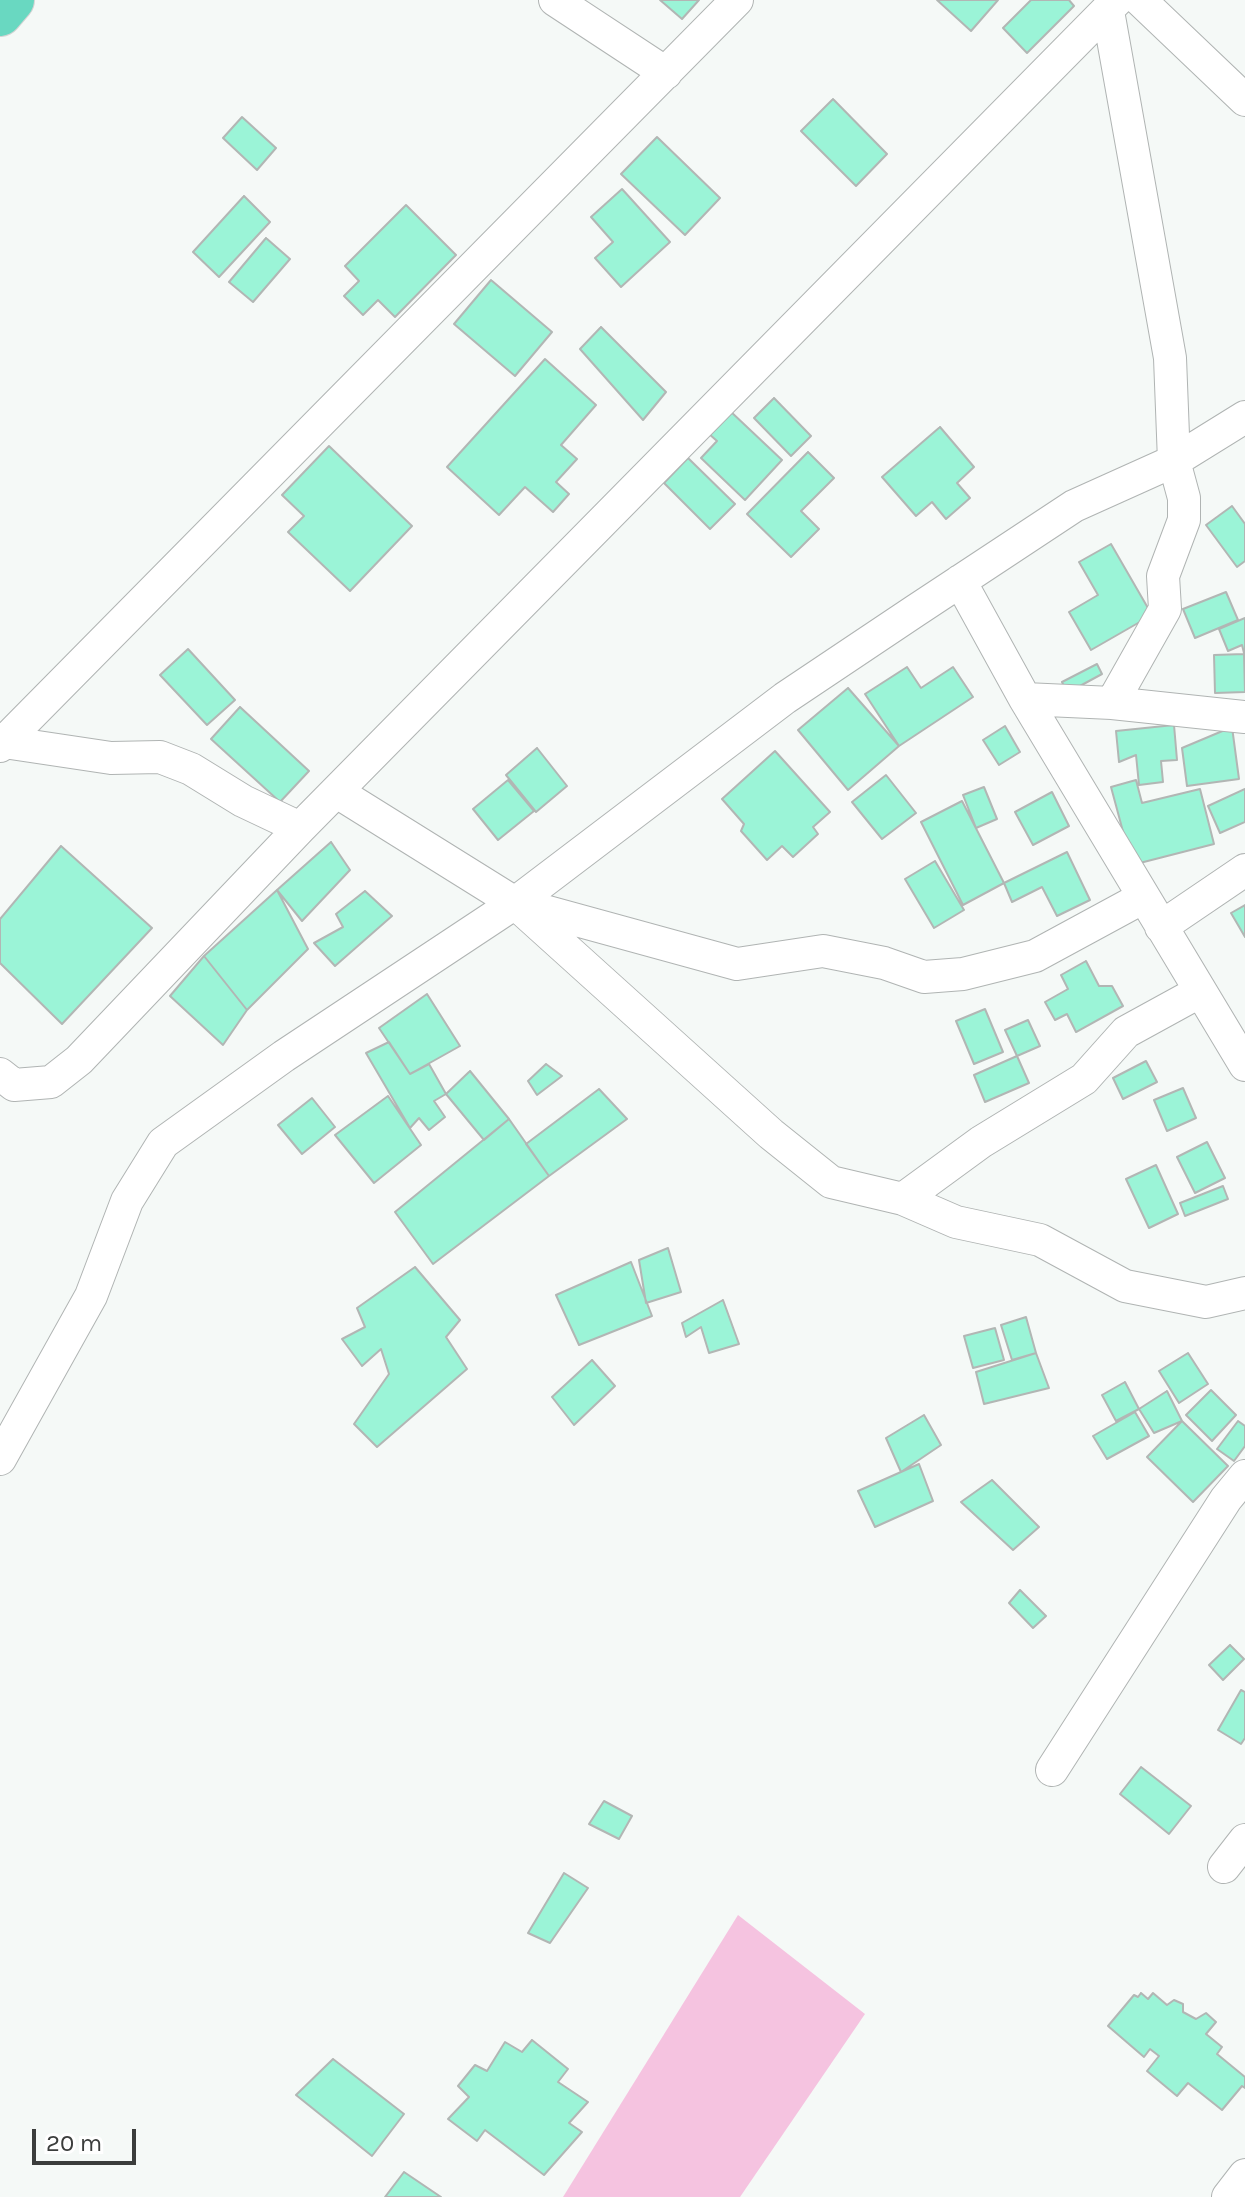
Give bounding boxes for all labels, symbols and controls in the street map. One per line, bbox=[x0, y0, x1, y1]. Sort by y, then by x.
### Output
scale bar bbox=[36, 2113, 140, 2163]
text: 20 m bbox=[46, 2129, 102, 2157]

